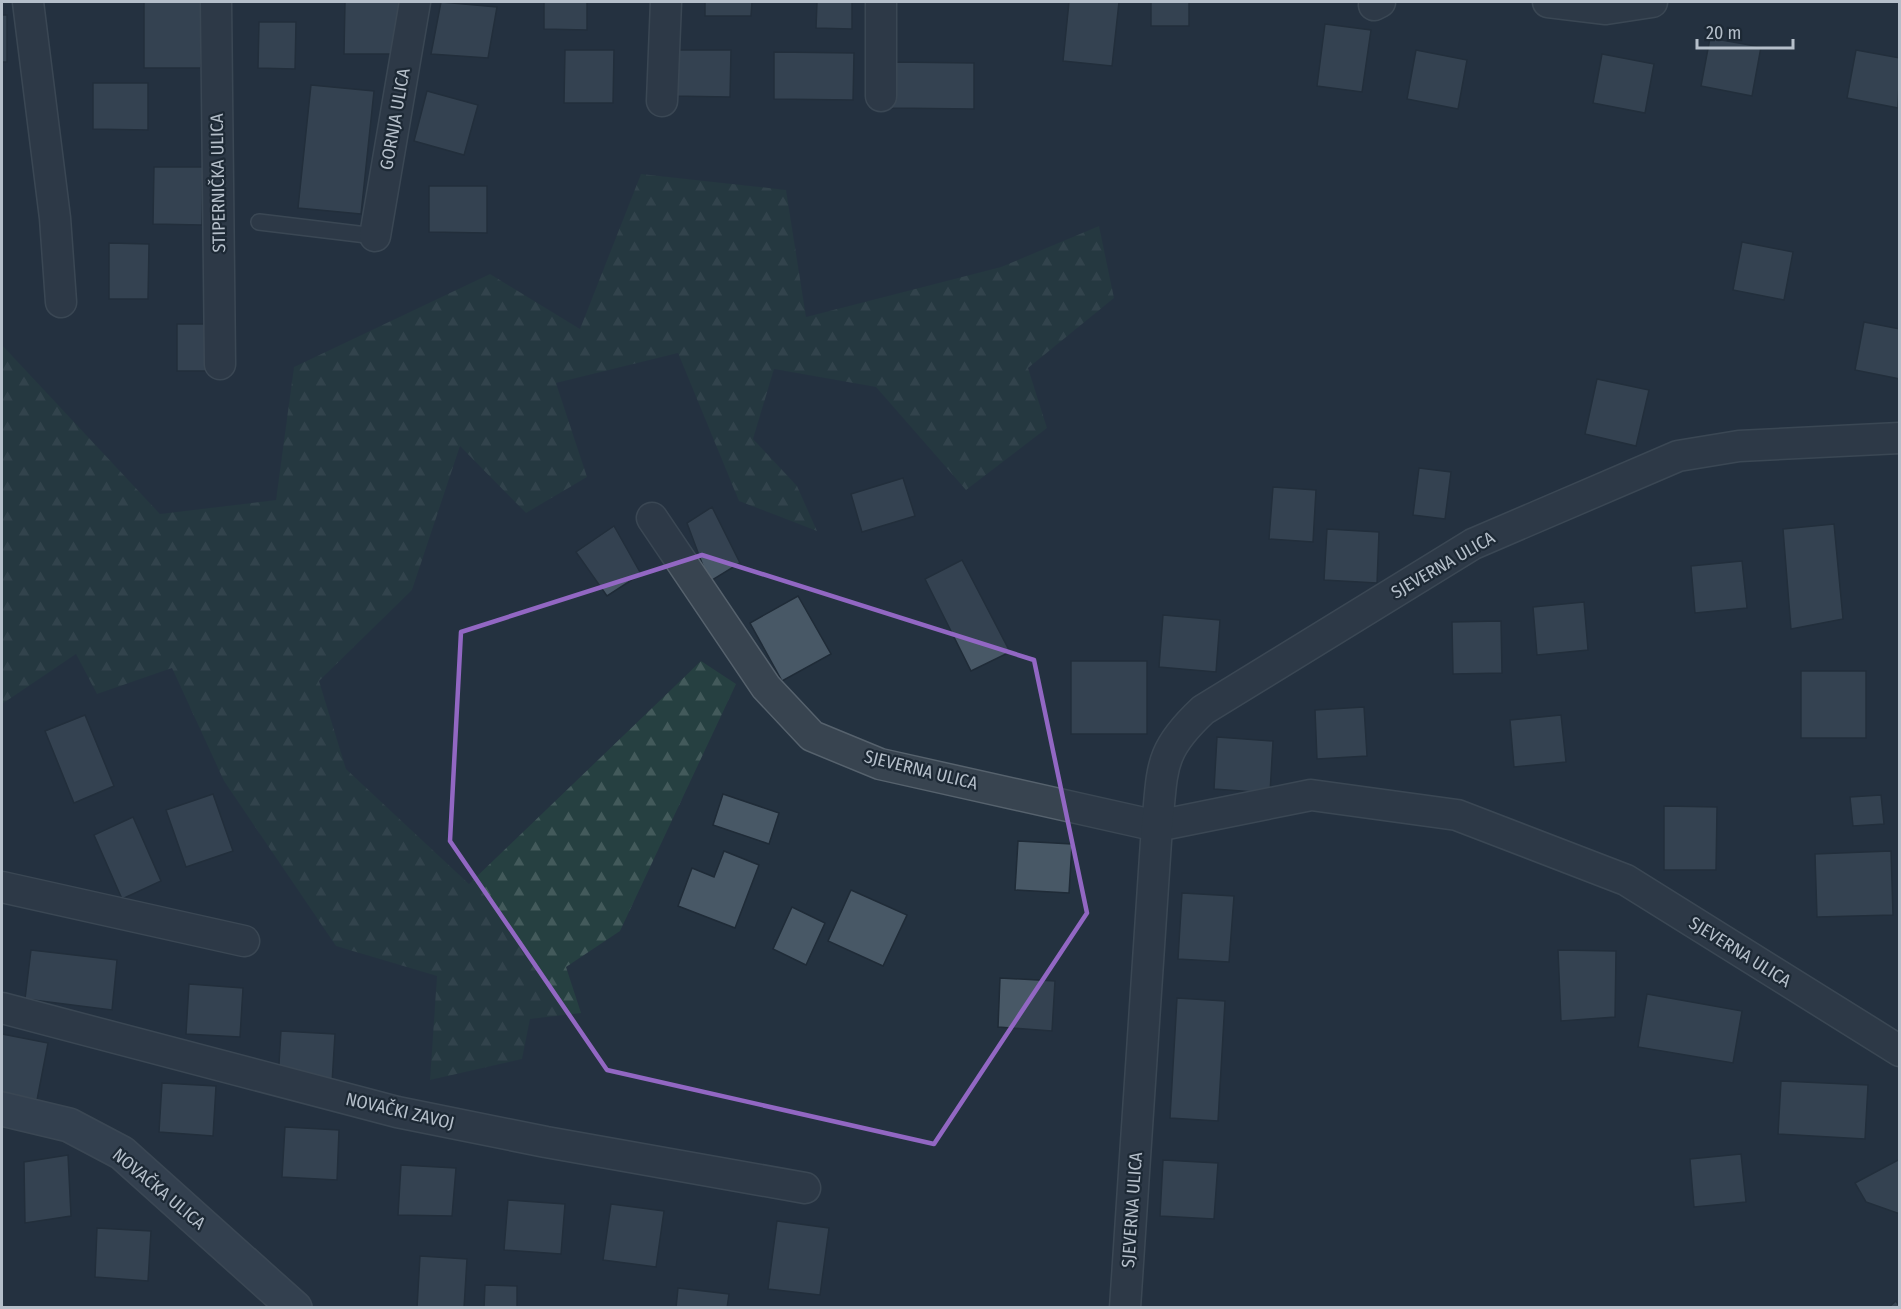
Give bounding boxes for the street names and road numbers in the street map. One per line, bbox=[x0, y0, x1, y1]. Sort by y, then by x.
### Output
street label: GORNJA ULICA bbox=[375, 66, 415, 172]
street label: STIPERNIČKA ULICA bbox=[206, 113, 230, 253]
street label: SJEVERNA ULICA bbox=[1387, 526, 1499, 604]
street label: SJEVERNA ULICA bbox=[862, 745, 981, 795]
street label: SJEVERNA ULICA bbox=[1685, 912, 1796, 992]
street label: NOVAČKI ZAVOJ bbox=[344, 1088, 456, 1134]
street label: NOVAČKA ULICA bbox=[108, 1144, 210, 1235]
street label: SJEVERNA ULICA bbox=[1117, 1151, 1147, 1269]

